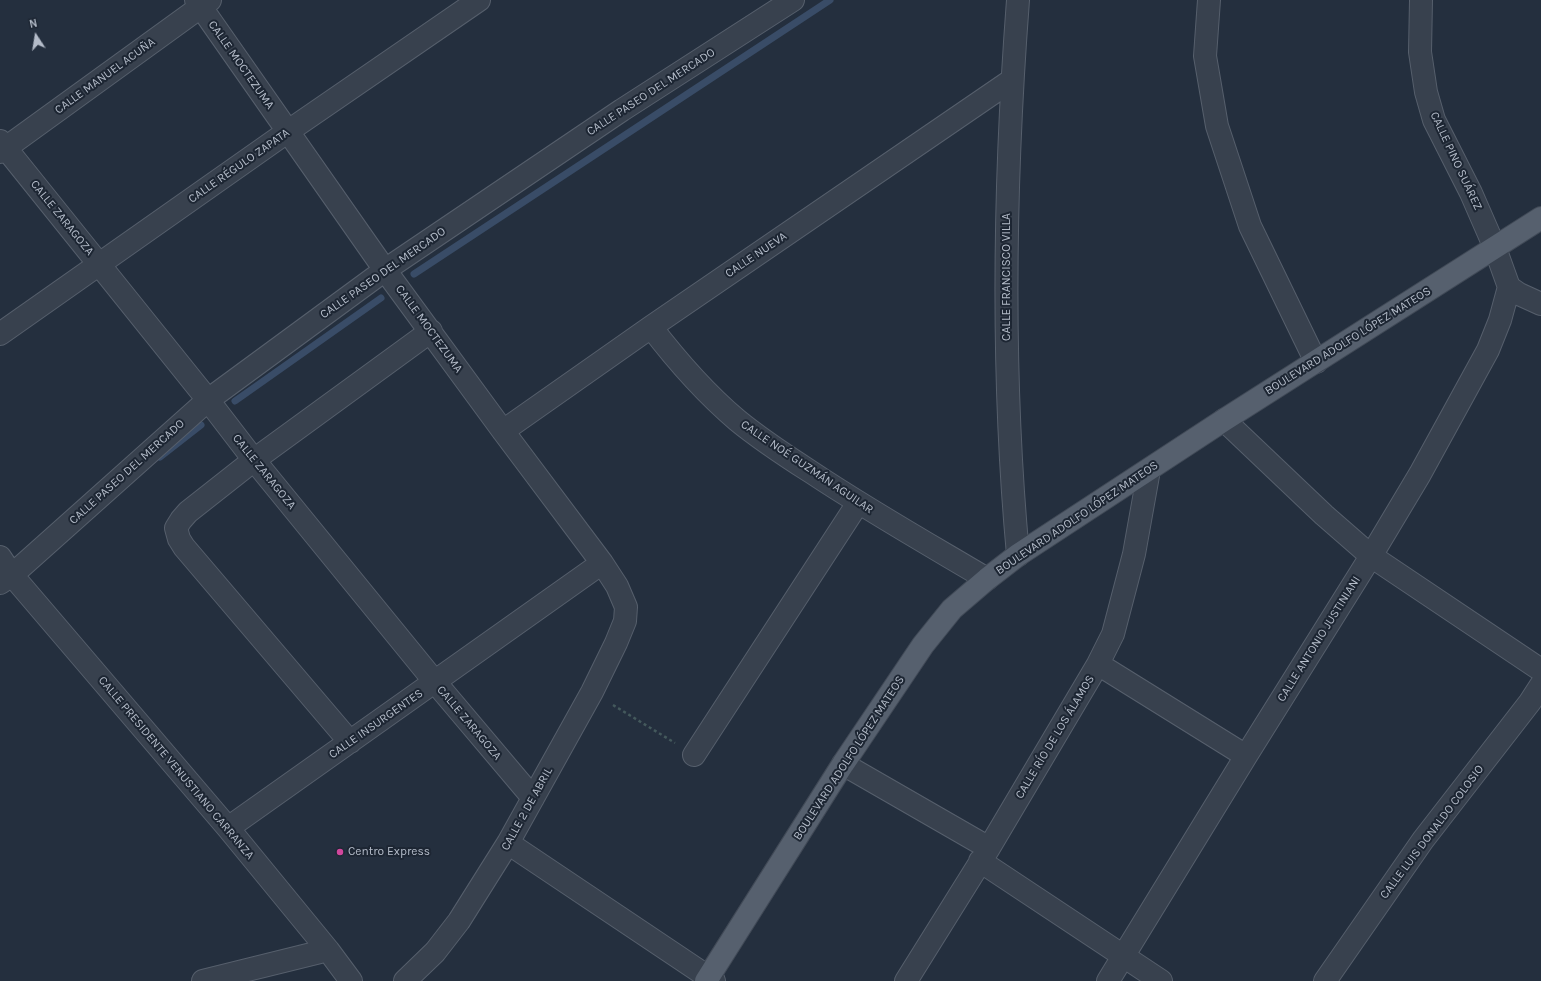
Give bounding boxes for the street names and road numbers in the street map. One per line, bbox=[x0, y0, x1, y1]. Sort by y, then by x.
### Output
street label: CALLE MOCTEZUMA bbox=[205, 18, 277, 112]
street label: CALLE MANUEL ACUÑA bbox=[52, 35, 158, 117]
street label: CALLE PASEO DEL MERCADO bbox=[584, 45, 718, 139]
street label: CALLE PINO SUÁREZ bbox=[1427, 109, 1485, 213]
street label: CALLE RÉGULO ZAPATA bbox=[186, 126, 292, 206]
street label: CALLE ZARAGOZA bbox=[27, 177, 97, 259]
street label: CALLE FRANCISCO VILLA bbox=[1000, 213, 1014, 341]
street label: CALLE PASEO DEL MERCADO bbox=[317, 224, 449, 322]
street label: CALLE NUEVA bbox=[722, 229, 790, 281]
street label: CALLE MOCTEZUMA bbox=[392, 282, 466, 376]
street label: BOULEVARD ADOLFO LÓPEZ MATEOS bbox=[1262, 284, 1434, 398]
street label: CALLE PASEO DEL MERCADO bbox=[66, 416, 188, 528]
street label: CALLE NOÉ GUZMÁN AGUILAR bbox=[738, 417, 876, 517]
street label: CALLE ZARAGOZA bbox=[229, 431, 299, 513]
street label: BOULEVARD ADOLFO LÓPEZ MATEOS bbox=[993, 458, 1161, 578]
street label: CALLE ANTONIO JUSTINIANI bbox=[1274, 574, 1364, 704]
street label: CALLE RÍO DE LOS ÁLAMOS bbox=[1012, 672, 1098, 802]
street label: CALLE PRESIDENTE VENUSTIANO CARRANZA bbox=[95, 673, 257, 863]
street label: BOULEVARD ADOLFO LÓPEZ MATEOS bbox=[790, 673, 908, 843]
street label: CALLE ZARAGOZA bbox=[434, 683, 504, 763]
street label: CALLE INSURGENTES bbox=[326, 686, 426, 762]
street label: CALLE LUIS DONALDO COLOSIO bbox=[1377, 762, 1487, 902]
street label: CALLE 2 DE ABRIL bbox=[498, 765, 556, 853]

